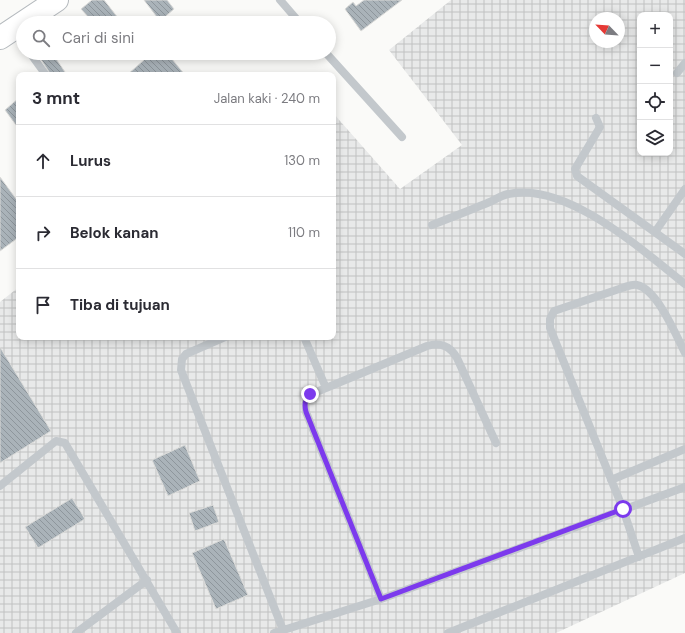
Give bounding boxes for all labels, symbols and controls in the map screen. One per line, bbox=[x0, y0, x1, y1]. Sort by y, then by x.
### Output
north arrow bbox=[589, 12, 625, 48]
map controls bbox=[637, 12, 673, 156]
button: + bbox=[637, 12, 673, 48]
search box bbox=[16, 16, 336, 60]
icon: search bbox=[30, 27, 52, 49]
text: Cari di sini bbox=[62, 28, 134, 48]
button: − bbox=[637, 48, 673, 84]
button: locate bbox=[637, 84, 673, 120]
text: 3 mnt bbox=[32, 87, 80, 109]
text: Jalan kaki · 240 m bbox=[214, 90, 320, 107]
button: layers bbox=[637, 120, 673, 156]
icon: ahead bbox=[32, 150, 54, 172]
text: Lurus bbox=[70, 151, 111, 171]
text: 130 m bbox=[284, 152, 320, 169]
icon: right bbox=[32, 222, 54, 244]
text: Belok kanan bbox=[70, 223, 158, 243]
text: 110 m bbox=[288, 224, 320, 241]
icon: arrive bbox=[32, 294, 54, 316]
text: Tiba di tujuan bbox=[70, 295, 170, 315]
route end bbox=[301, 385, 319, 403]
route start bbox=[614, 500, 632, 518]

